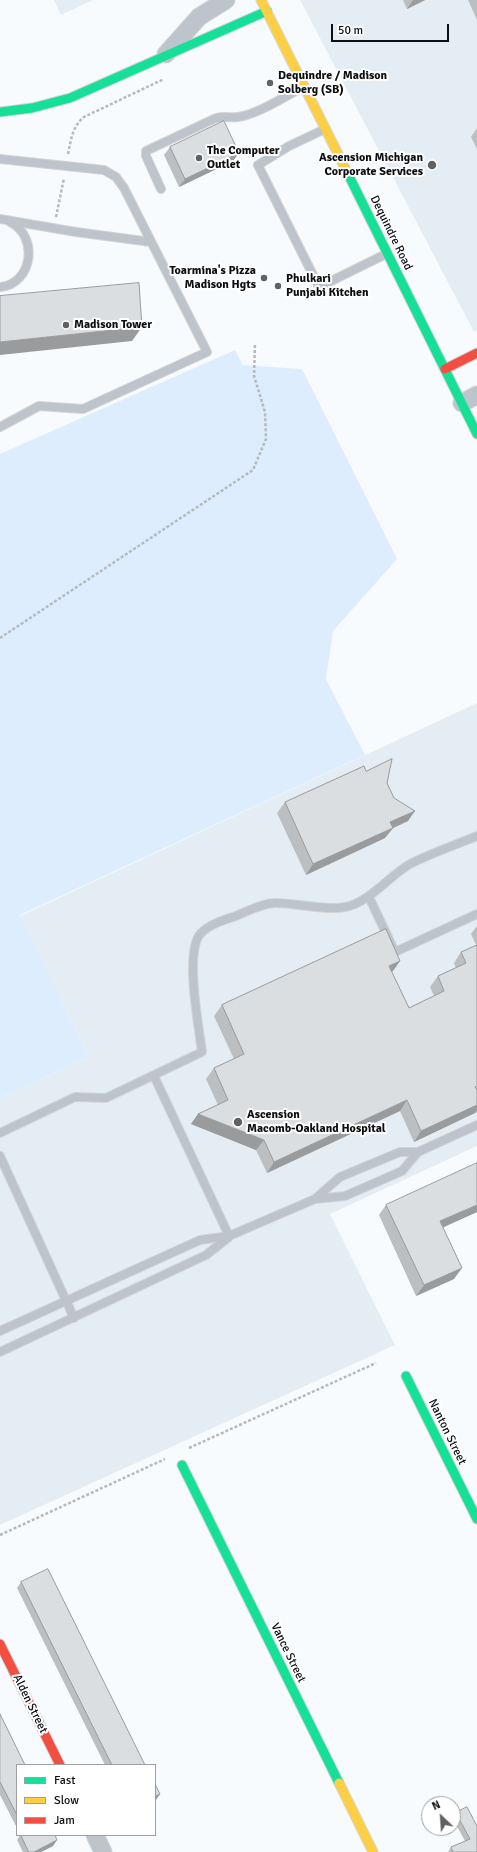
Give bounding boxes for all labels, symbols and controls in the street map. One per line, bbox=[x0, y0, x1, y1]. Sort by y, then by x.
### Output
scale bar bbox=[333, 16, 451, 42]
text: 50 m bbox=[338, 23, 363, 38]
place label: Dequindre / Madison Solberg (SB) bbox=[278, 69, 387, 97]
marker: Dequindre / Madison Solberg (SB) bbox=[265, 78, 275, 88]
place label: The Computer Outlet bbox=[207, 144, 280, 172]
place label: Ascension Michigan Corporate Services bbox=[319, 151, 423, 179]
marker: The Computer Outlet bbox=[194, 153, 204, 163]
marker: Ascension Michigan Corporate Services bbox=[426, 159, 438, 171]
street label: Dequindre Road bbox=[367, 193, 415, 273]
place label: Toarmina's Pizza Madison Hgts bbox=[169, 264, 256, 292]
place label: Phulkari Punjabi Kitchen bbox=[286, 272, 369, 300]
marker: Toarmina's Pizza Madison Hgts bbox=[259, 273, 269, 283]
marker: Phulkari Punjabi Kitchen bbox=[273, 281, 283, 291]
place label: Madison Tower bbox=[74, 318, 152, 332]
marker: Madison Tower bbox=[61, 320, 71, 330]
place label: Ascension Macomb-Oakland Hospital bbox=[247, 1108, 386, 1136]
marker: Ascension Macomb-Oakland Hospital bbox=[232, 1116, 244, 1128]
street label: Nanton Street bbox=[425, 1397, 469, 1467]
street label: Vance Street bbox=[267, 1621, 309, 1685]
street label: Alden Street bbox=[10, 1672, 50, 1736]
legend bbox=[16, 1764, 156, 1836]
text: Fast bbox=[54, 1773, 75, 1788]
text: Slow bbox=[54, 1793, 79, 1808]
north arrow bbox=[421, 1796, 461, 1836]
text: N bbox=[430, 1798, 442, 1813]
text: Jam bbox=[54, 1813, 75, 1828]

